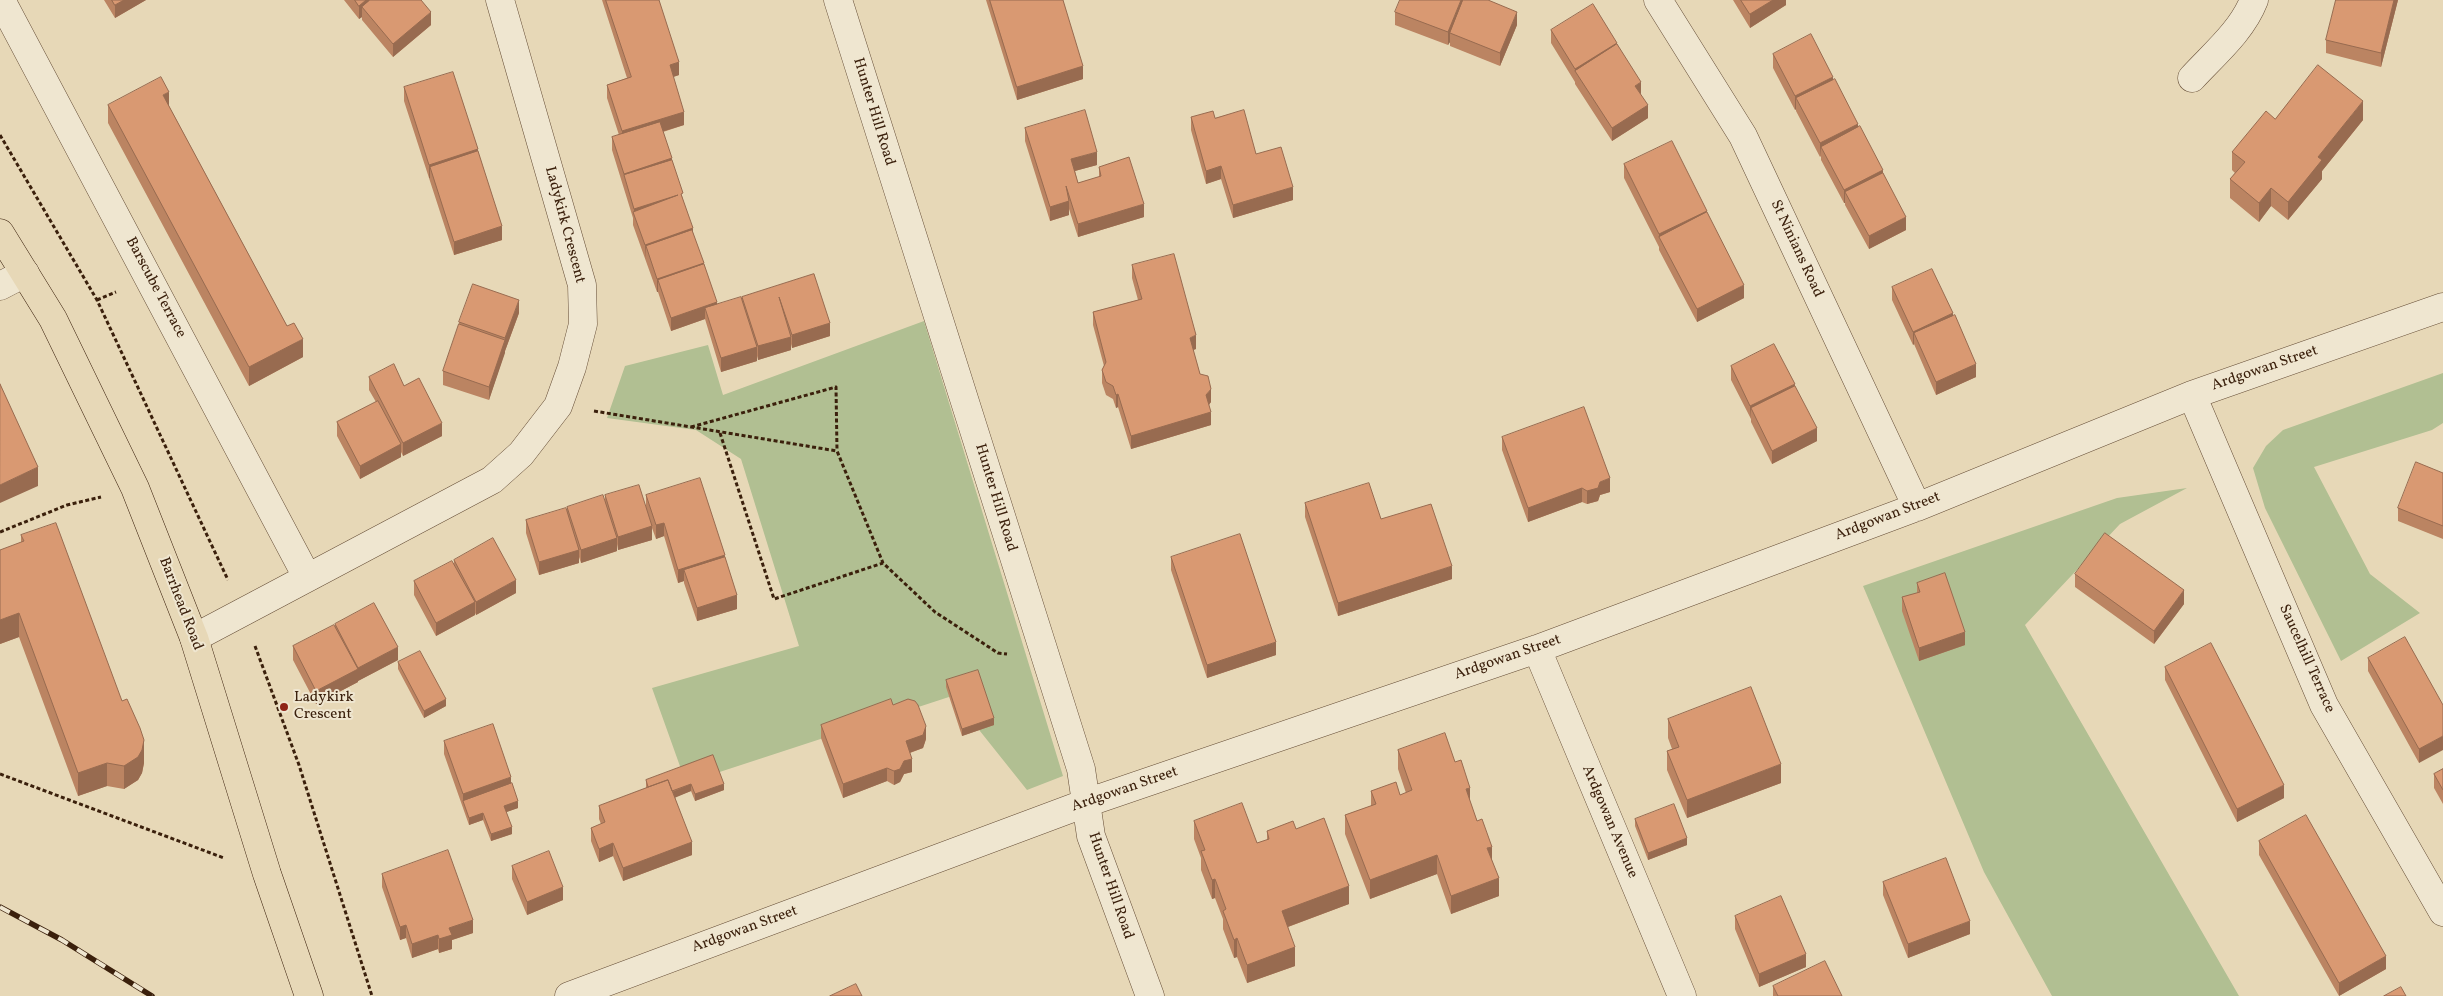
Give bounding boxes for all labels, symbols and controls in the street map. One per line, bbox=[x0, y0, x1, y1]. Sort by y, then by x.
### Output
street label: Hunter Hill Road bbox=[848, 56, 898, 168]
street label: Ladykirk Crescent bbox=[540, 165, 588, 285]
street label: St Ninians Road bbox=[1766, 197, 1826, 301]
street label: Barscube Terrace bbox=[121, 234, 189, 342]
street label: Ardgowan Street bbox=[2210, 342, 2320, 396]
street label: Hunter Hill Road bbox=[970, 442, 1020, 554]
street label: Ardgowan Street bbox=[1833, 489, 1943, 545]
street label: Barrhead Road bbox=[154, 555, 206, 653]
street label: Saucelhill Terrace bbox=[2274, 602, 2338, 716]
street label: Ardgowan Street bbox=[1453, 631, 1563, 685]
place label: Ladykirk Crescent bbox=[294, 689, 354, 724]
marker: Ladykirk Crescent bbox=[278, 701, 290, 713]
street label: Ardgowan Street bbox=[1070, 763, 1180, 817]
street label: Ardgowan Avenue bbox=[1577, 763, 1641, 881]
street label: Hunter Hill Road bbox=[1083, 830, 1137, 942]
street label: Ardgowan Street bbox=[690, 903, 800, 957]

